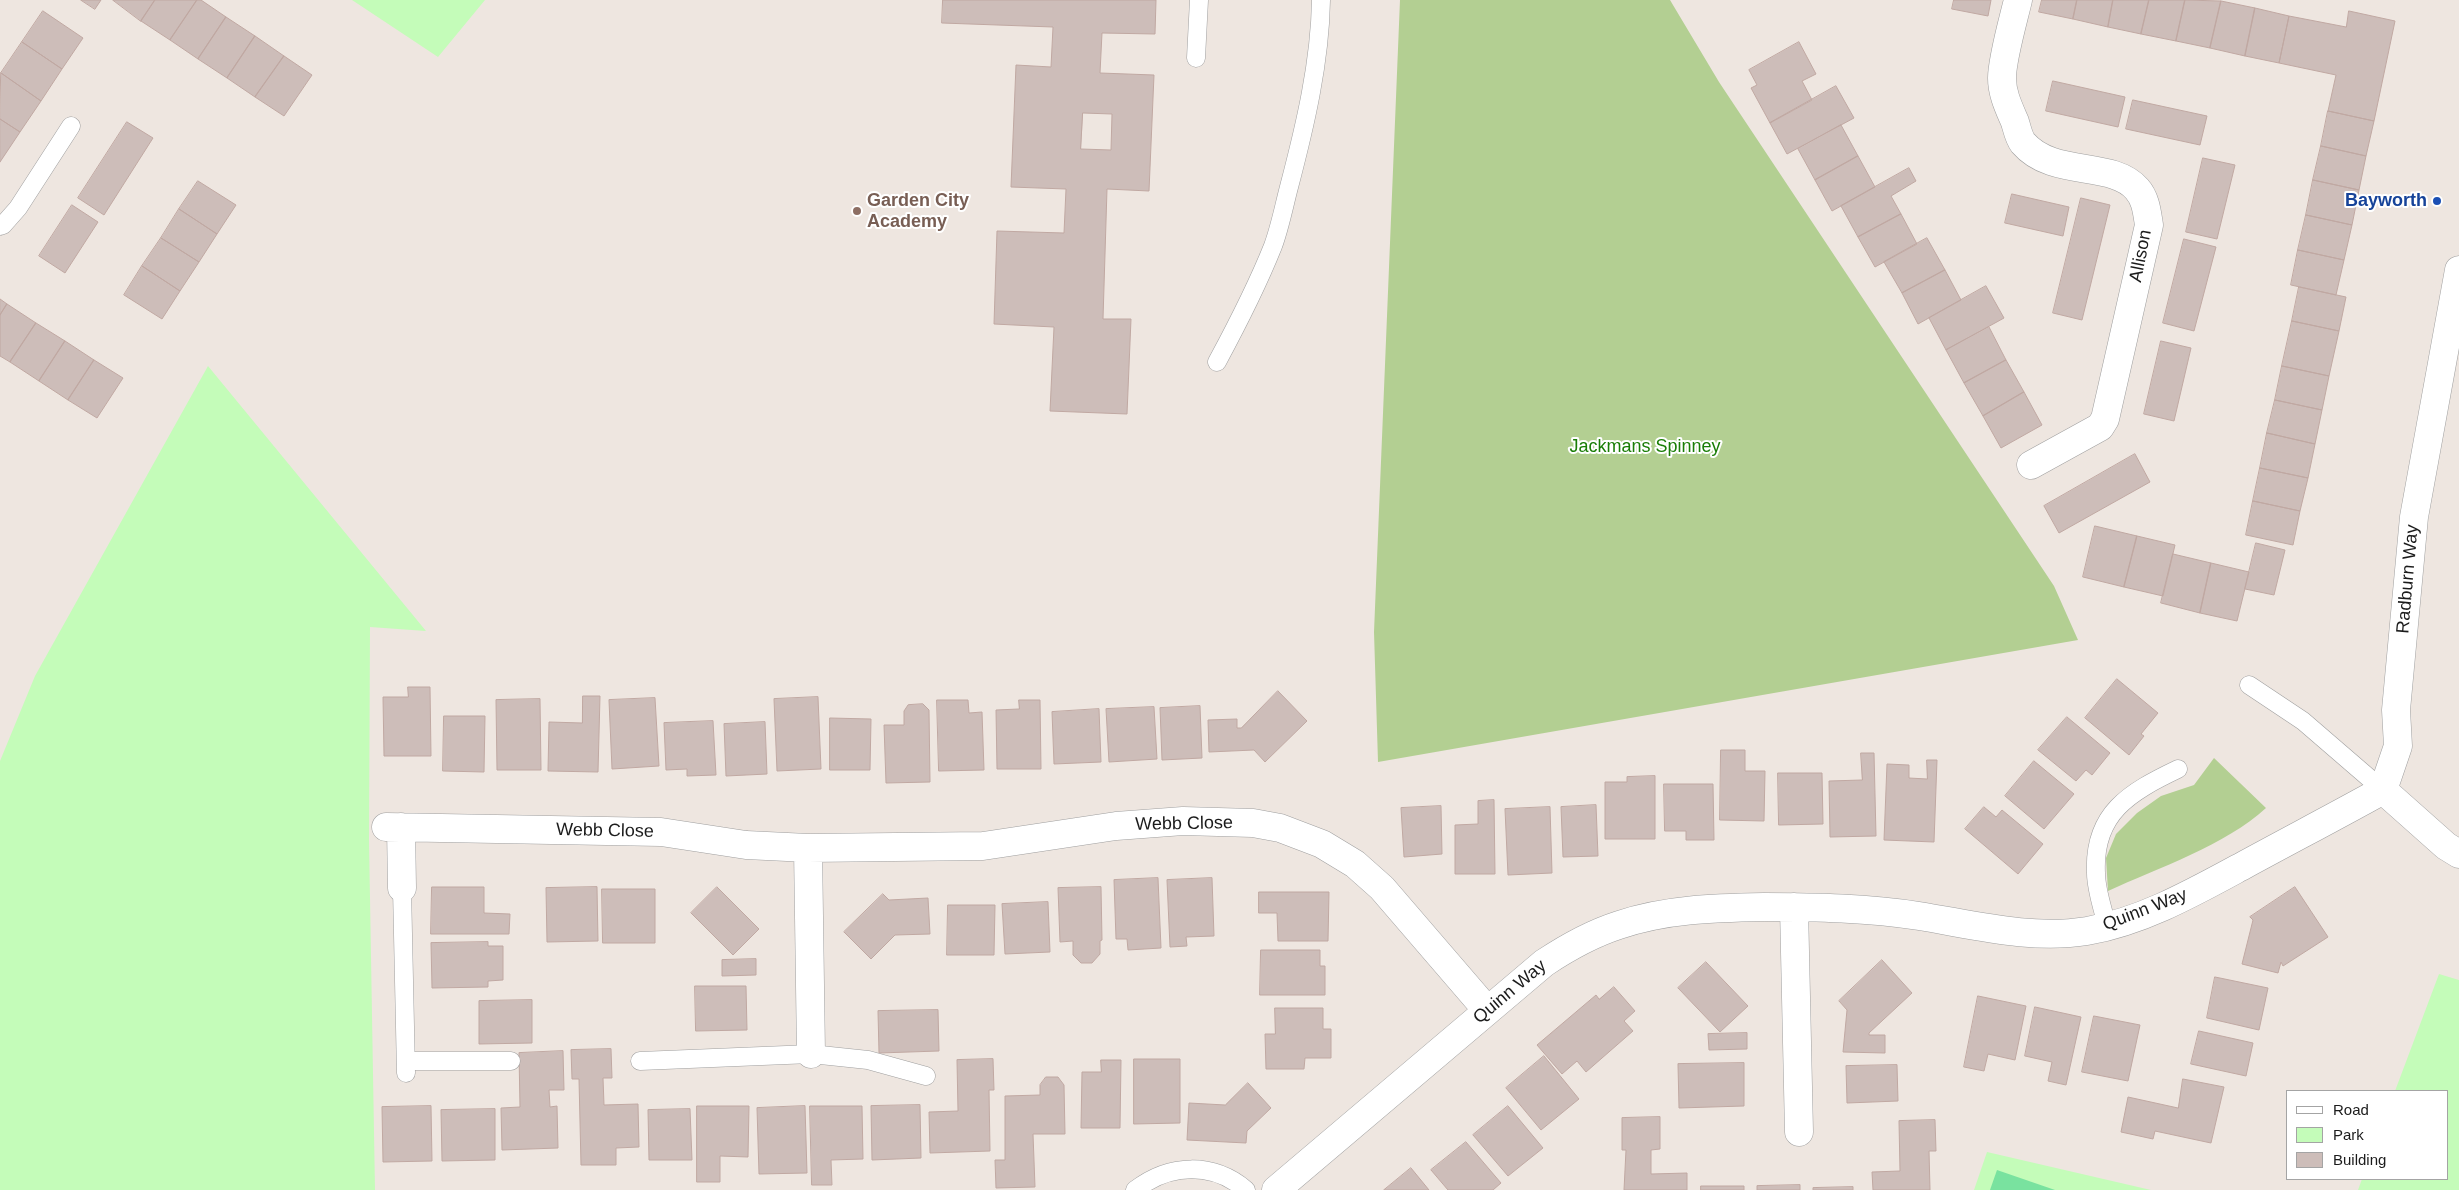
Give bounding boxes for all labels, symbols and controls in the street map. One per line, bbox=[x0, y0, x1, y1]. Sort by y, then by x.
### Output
place label: Garden City Academy bbox=[867, 190, 969, 232]
place label: Bayworth bbox=[2345, 190, 2427, 212]
marker: Bayworth bbox=[2431, 195, 2443, 207]
marker: Garden City Academy bbox=[851, 205, 863, 217]
street label: Allison bbox=[2125, 228, 2157, 284]
park label: Jackmans Spinney bbox=[1569, 436, 1721, 458]
street label: Radburn Way bbox=[2392, 524, 2424, 634]
street label: Webb Close bbox=[1135, 812, 1233, 836]
street label: Webb Close bbox=[556, 819, 654, 843]
street label: Quinn Way bbox=[2100, 884, 2190, 936]
street label: Quinn Way bbox=[1469, 955, 1551, 1029]
legend bbox=[2286, 1090, 2449, 1180]
text: Road bbox=[2333, 1101, 2369, 1118]
text: Park bbox=[2333, 1126, 2364, 1143]
text: Building bbox=[2333, 1151, 2386, 1168]

